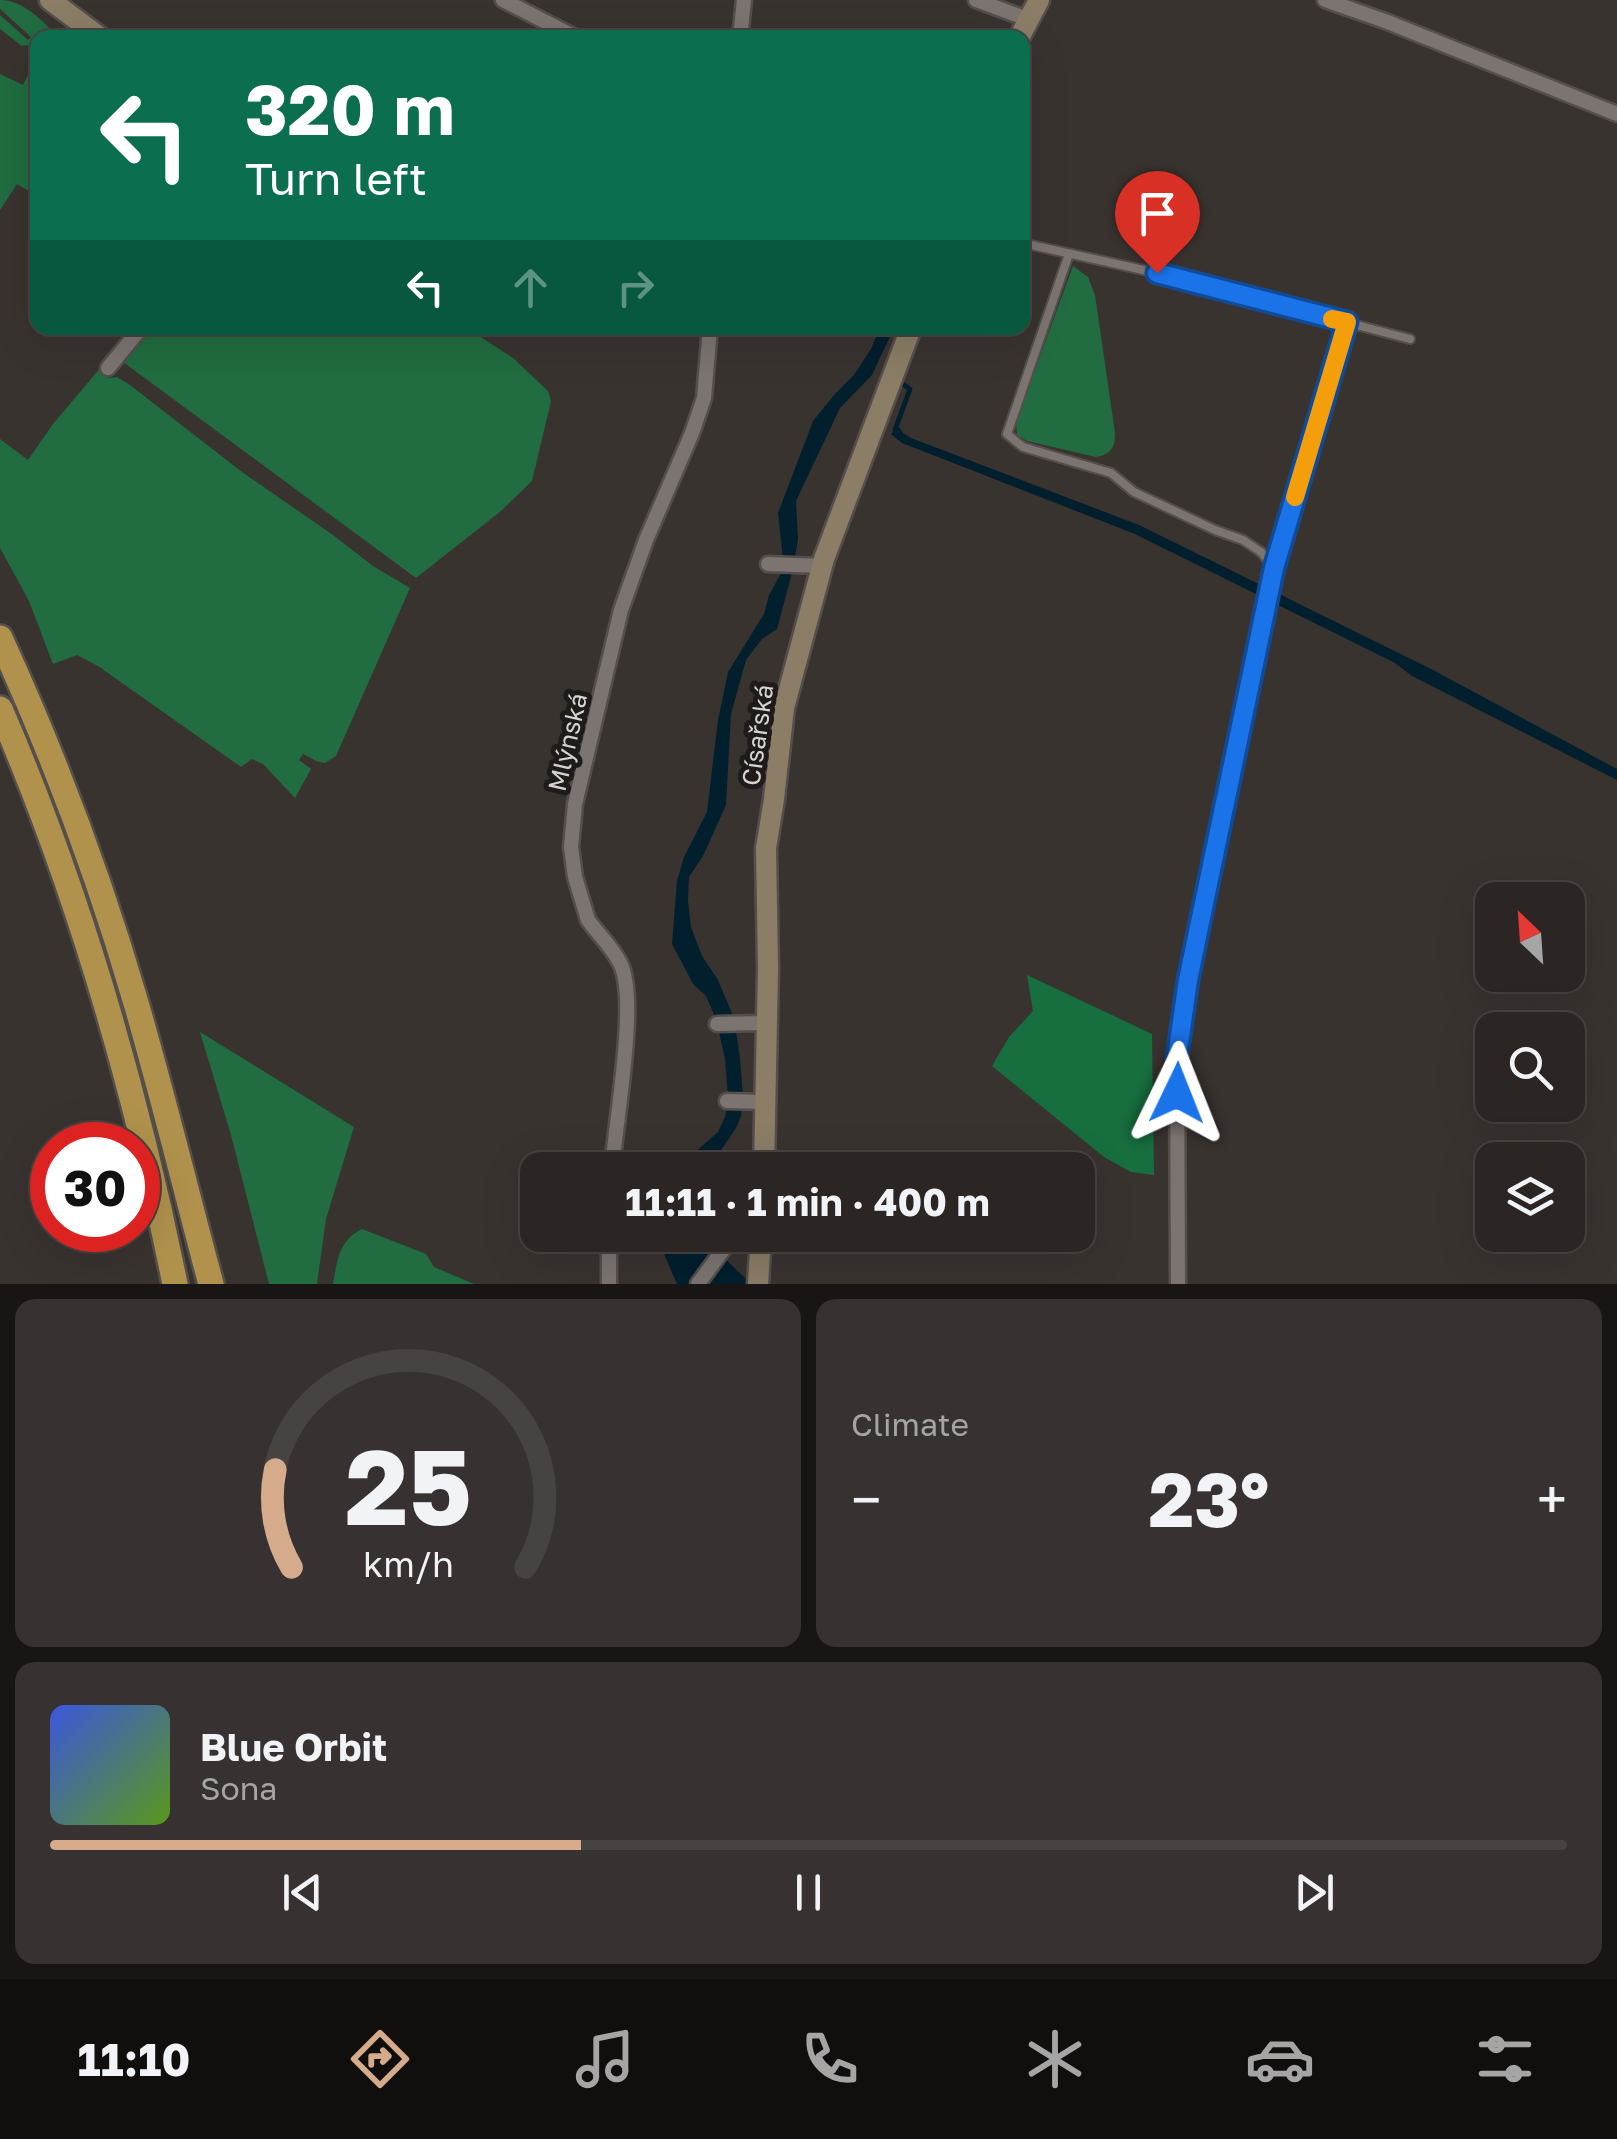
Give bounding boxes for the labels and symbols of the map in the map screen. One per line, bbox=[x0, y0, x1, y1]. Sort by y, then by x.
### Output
pin bbox=[1115, 171, 1200, 274]
street label: Císařská bbox=[735, 682, 779, 788]
street label: Mlýnská bbox=[541, 690, 593, 794]
north arrow bbox=[1475, 882, 1585, 992]
position arrow bbox=[1125, 1041, 1229, 1145]
speed limit sign: 30 bbox=[30, 1122, 160, 1252]

